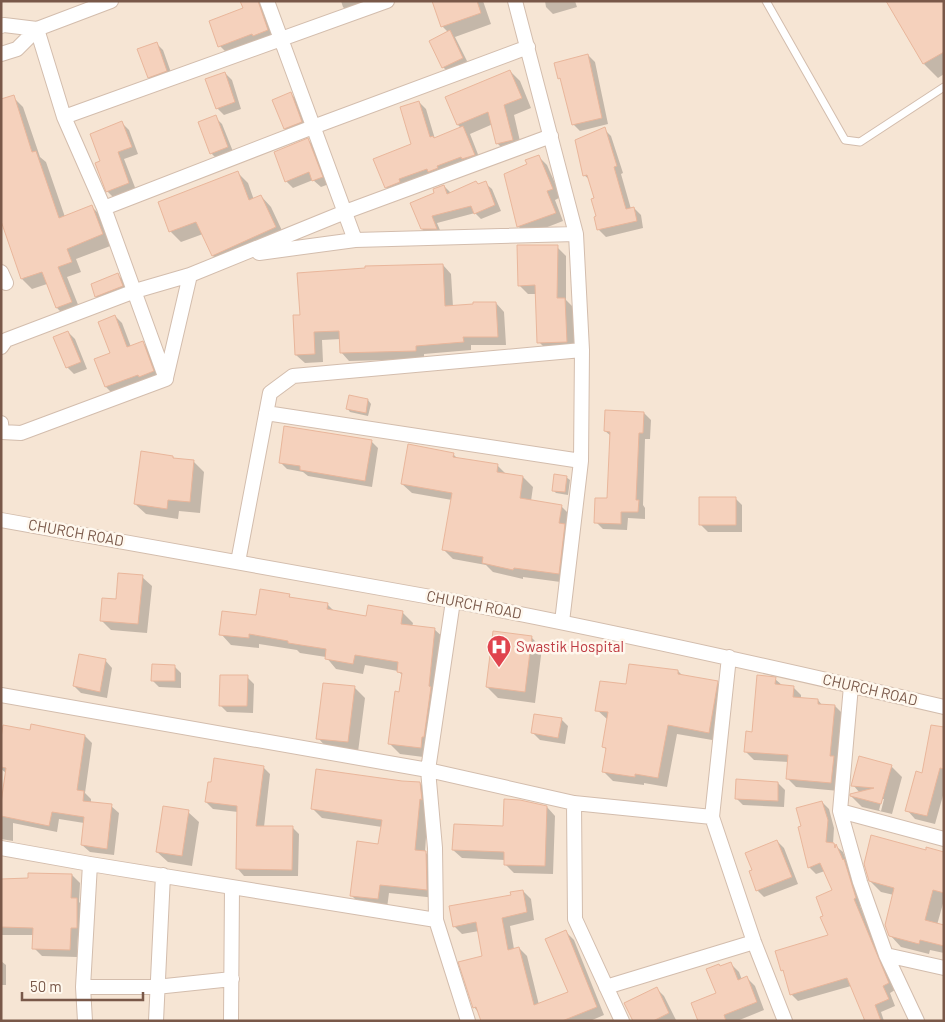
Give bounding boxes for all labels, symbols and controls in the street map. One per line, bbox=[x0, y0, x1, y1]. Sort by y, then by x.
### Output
street label: CHURCH ROAD bbox=[27, 515, 125, 549]
street label: CHURCH ROAD bbox=[425, 586, 523, 622]
hospital icon: Swastik Hospital bbox=[486, 634, 512, 668]
place label: Swastik Hospital bbox=[516, 637, 624, 655]
street label: CHURCH ROAD bbox=[821, 669, 919, 709]
scale bar bbox=[22, 970, 144, 1002]
text: 50 m bbox=[30, 977, 62, 995]

